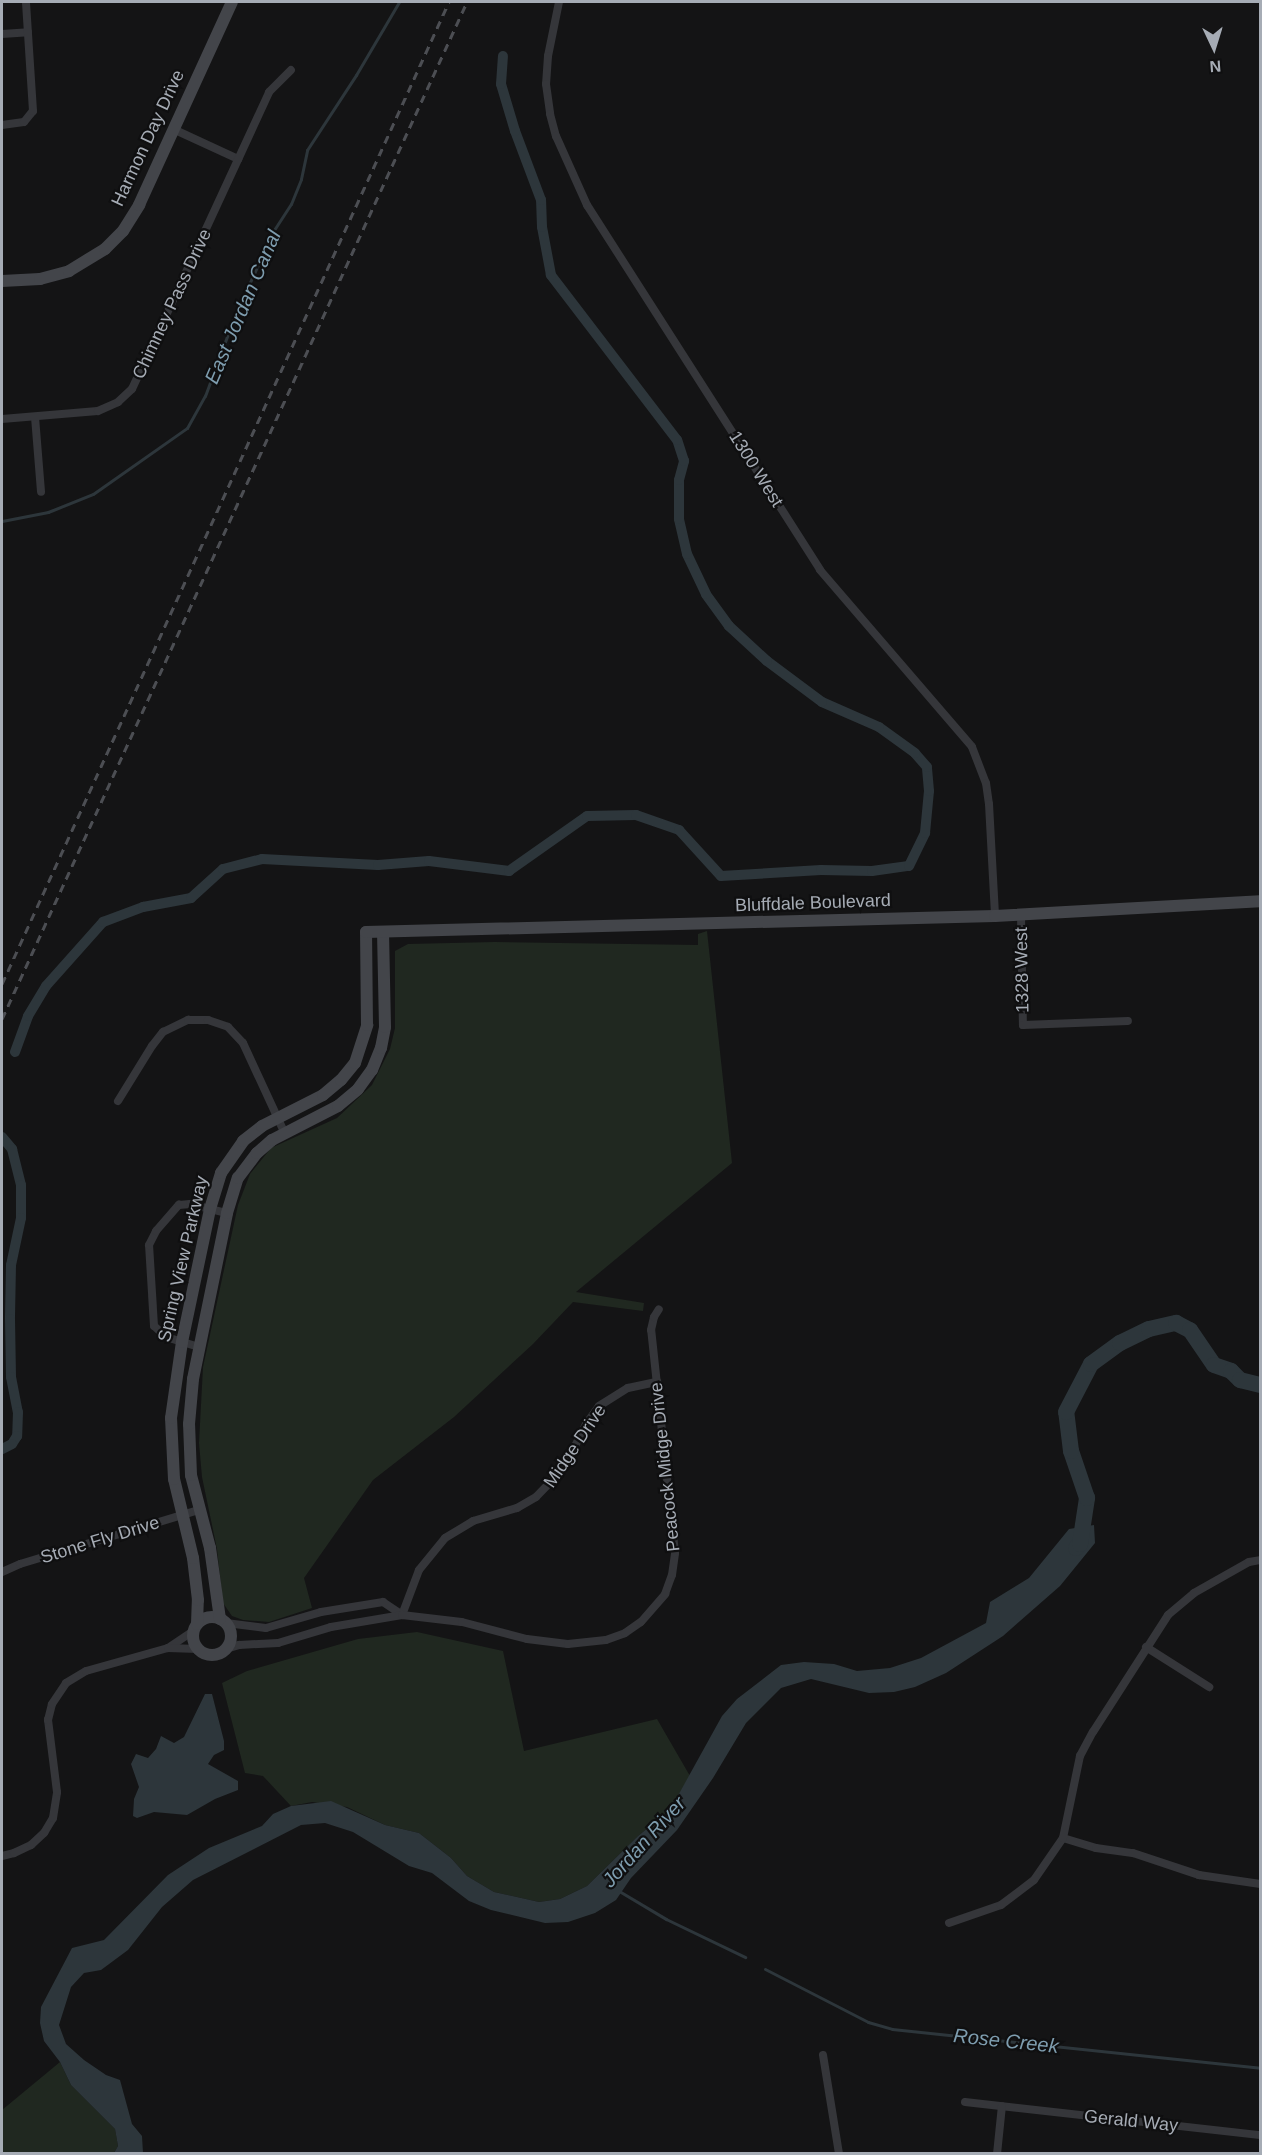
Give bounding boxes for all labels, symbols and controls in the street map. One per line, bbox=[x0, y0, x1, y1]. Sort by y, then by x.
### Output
north arrow bbox=[1184, 18, 1244, 78]
text: N bbox=[1209, 58, 1222, 75]
street label: Harmon Day Drive bbox=[107, 66, 189, 210]
street label: Chimney Pass Drive bbox=[128, 226, 216, 382]
water label: East Jordan Canal bbox=[200, 227, 286, 387]
street label: 1300 West bbox=[724, 427, 788, 511]
street label: Bluffdale Boulevard bbox=[735, 889, 891, 917]
street label: 1328 West bbox=[1010, 927, 1034, 1013]
street label: Spring View Parkway bbox=[153, 1174, 213, 1344]
street label: Peacock Midge Drive bbox=[645, 1381, 685, 1553]
street label: Midge Drive bbox=[539, 1400, 611, 1492]
street label: Stone Fly Drive bbox=[38, 1512, 162, 1568]
water label: Jordan River bbox=[597, 1792, 691, 1892]
water label: Rose Creek bbox=[952, 2024, 1060, 2058]
street label: Gerald Way bbox=[1083, 2105, 1179, 2137]

